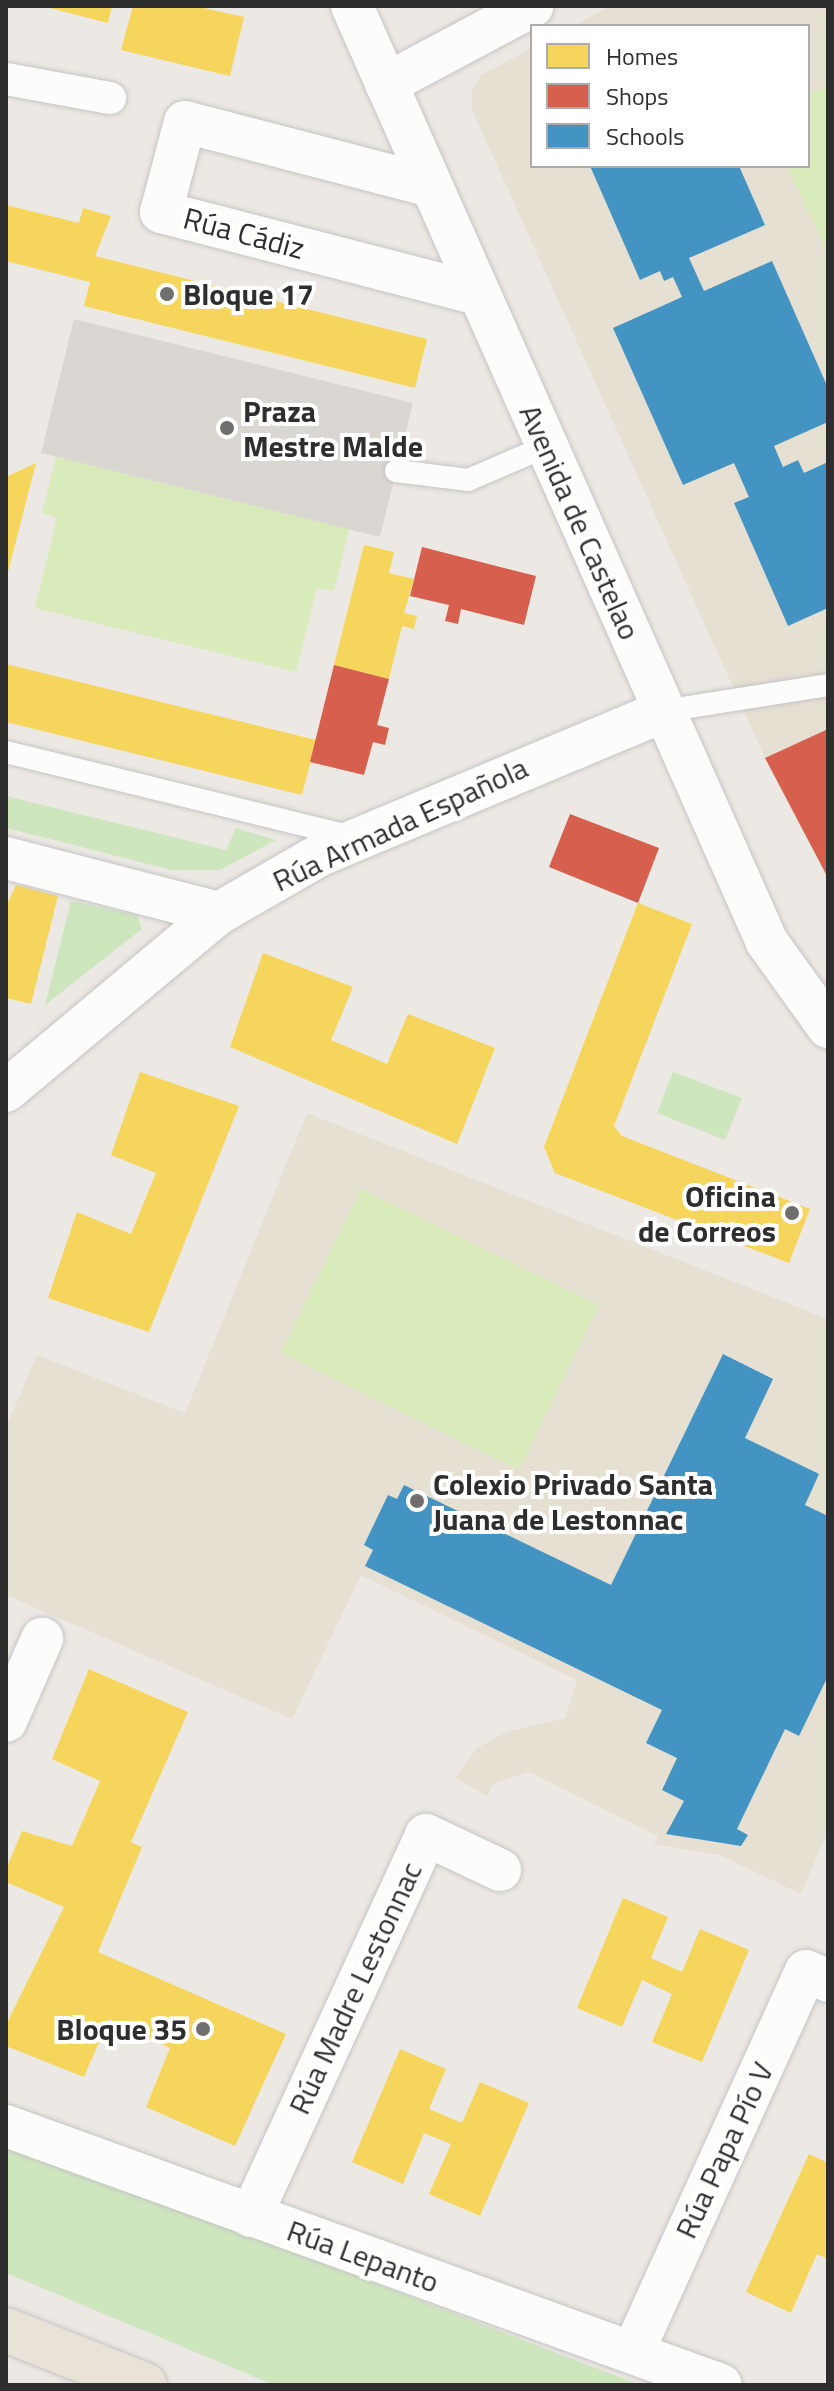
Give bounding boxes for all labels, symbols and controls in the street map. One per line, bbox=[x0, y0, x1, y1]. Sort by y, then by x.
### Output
legend bbox=[530, 24, 810, 168]
text: Homes bbox=[606, 38, 678, 74]
text: Shops bbox=[606, 78, 668, 114]
text: Schools bbox=[606, 118, 684, 154]
street label: Rúa Cádiz bbox=[180, 200, 308, 266]
place label: Bloque 17 bbox=[183, 276, 314, 312]
marker: Bloque 17 bbox=[158, 285, 176, 303]
place label: Praza Mestre Malde bbox=[243, 393, 423, 464]
street label: Avenida de Castelao bbox=[512, 399, 648, 645]
marker: Praza Mestre Malde bbox=[218, 419, 236, 437]
street label: Rúa Armada Española bbox=[267, 749, 533, 899]
place label: Oficina de Correos bbox=[638, 1178, 776, 1248]
marker: Oficina de Correos bbox=[783, 1204, 801, 1222]
place label: Colexio Privado Santa Juana de Lestonnac bbox=[433, 1466, 713, 1536]
marker: Colexio Privado Santa Juana de Lestonnac bbox=[408, 1492, 426, 1510]
street label: Rúa Madre Lestonnac bbox=[281, 1856, 429, 2120]
place label: Bloque 35 bbox=[56, 2011, 187, 2047]
marker: Bloque 35 bbox=[194, 2020, 212, 2038]
street label: Rúa Papa Pío V bbox=[667, 2056, 781, 2244]
street label: Rúa Lepanto bbox=[282, 2212, 444, 2300]

